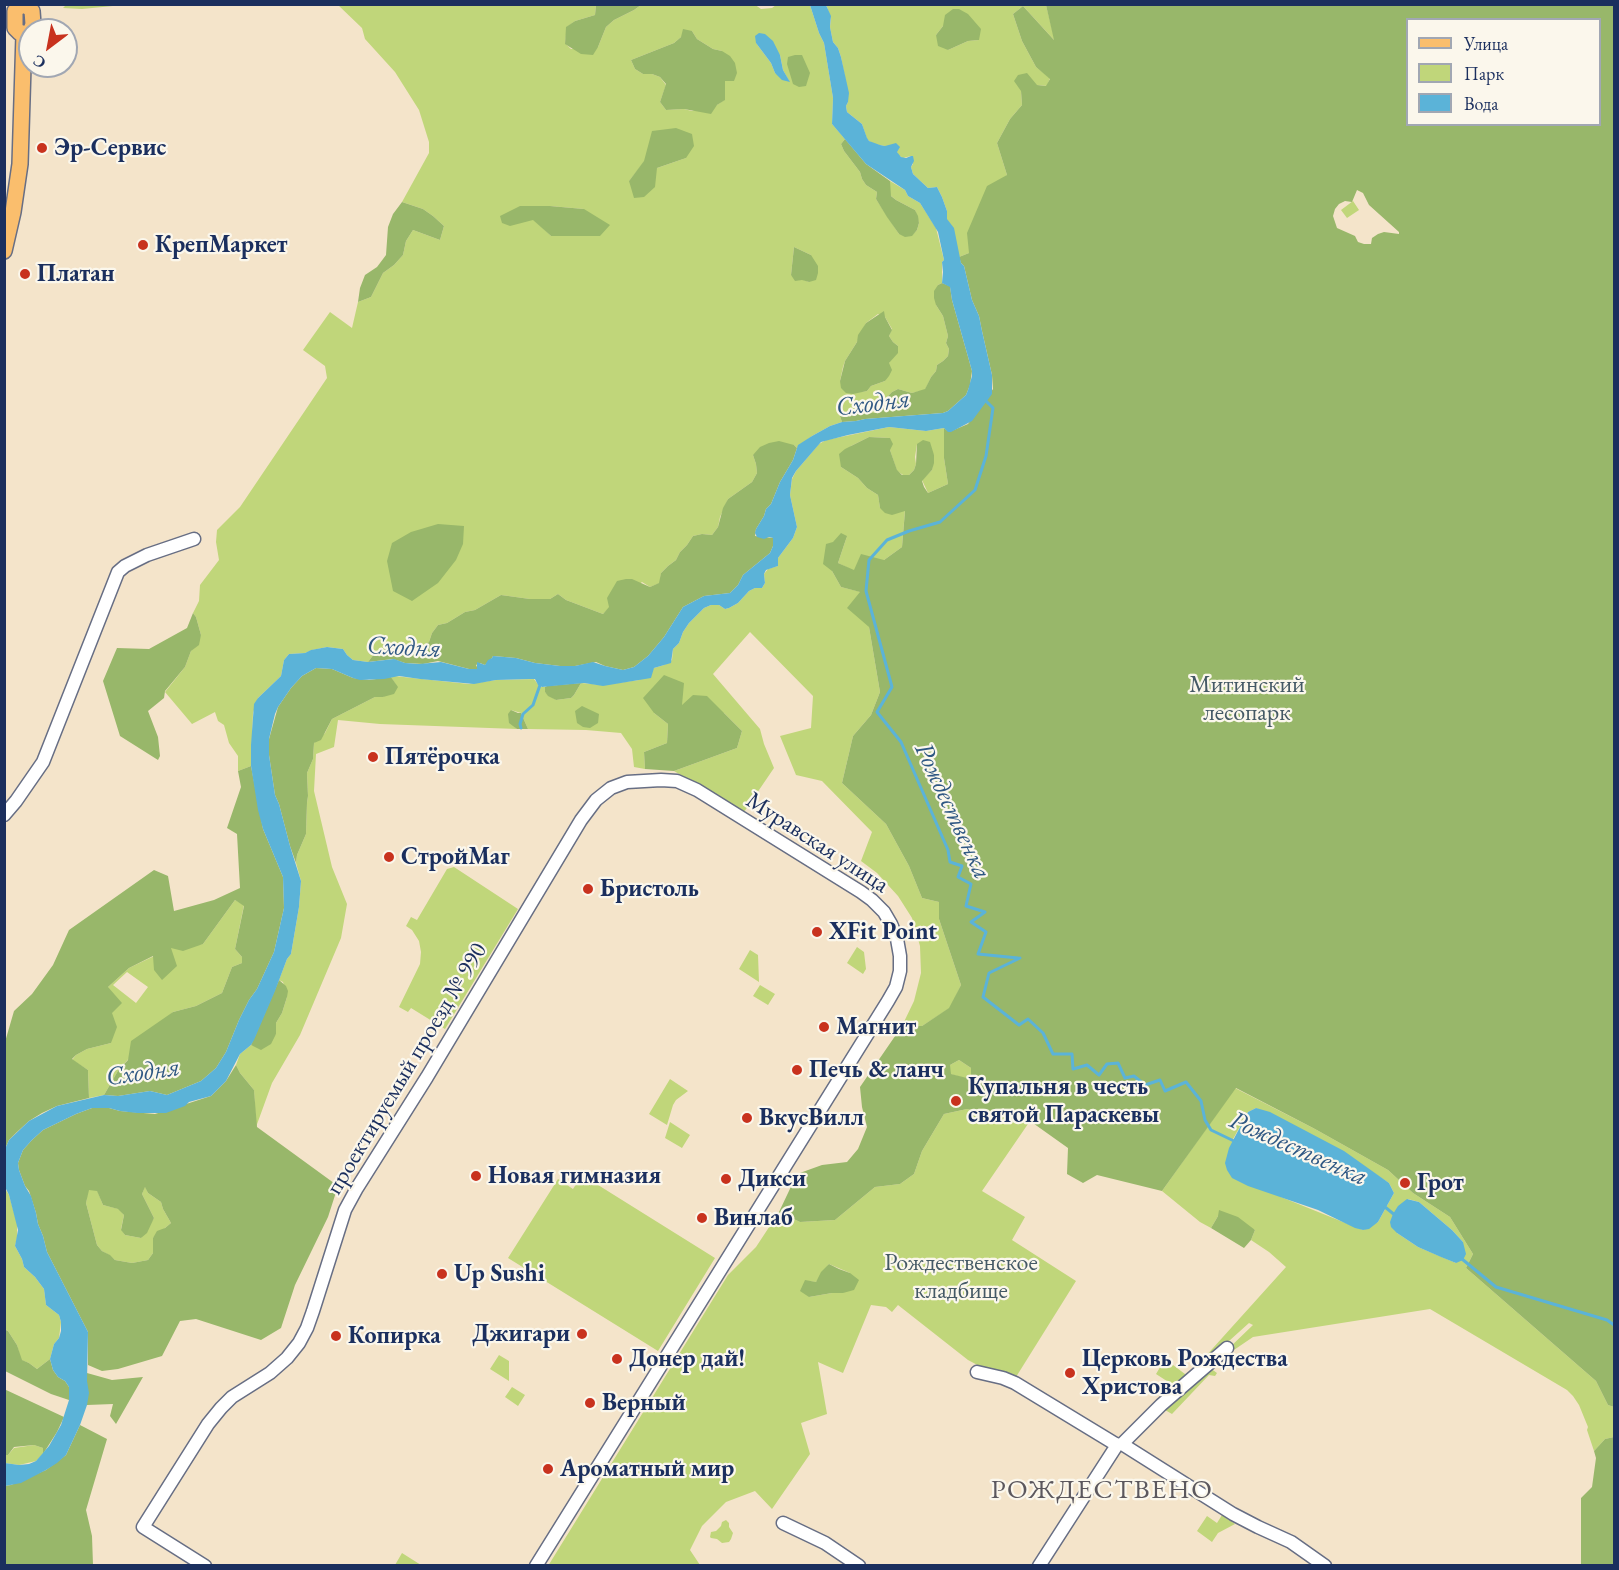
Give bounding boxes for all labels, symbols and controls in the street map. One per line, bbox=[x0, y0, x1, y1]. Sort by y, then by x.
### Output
north arrow bbox=[18, 18, 78, 78]
legend bbox=[1406, 18, 1601, 126]
text: Улица bbox=[1464, 32, 1508, 55]
text: С bbox=[29, 50, 50, 74]
text: Парк bbox=[1464, 62, 1504, 85]
text: Вода bbox=[1464, 92, 1498, 115]
place label: Эр-Сервис bbox=[54, 134, 166, 162]
marker: Эр-Сервис bbox=[35, 141, 49, 155]
place label: КрепМаркет bbox=[155, 231, 288, 259]
marker: КрепМаркет bbox=[136, 238, 150, 252]
place label: Платан bbox=[37, 260, 115, 288]
marker: Платан bbox=[18, 267, 32, 281]
water label: Сходня bbox=[834, 384, 912, 424]
water label: Сходня bbox=[366, 630, 442, 666]
park label: Митинский лесопарк bbox=[1189, 671, 1305, 727]
water label: Рождественка bbox=[907, 738, 997, 884]
place label: Пятёрочка bbox=[385, 743, 500, 771]
marker: Пятёрочка bbox=[366, 750, 380, 764]
street label: Муравская улица bbox=[740, 786, 894, 900]
place label: СтройМаг bbox=[401, 843, 510, 871]
marker: СтройМаг bbox=[382, 850, 396, 864]
place label: Бристоль bbox=[600, 875, 699, 903]
marker: Бристоль bbox=[581, 882, 595, 896]
place label: XFit Point bbox=[829, 918, 937, 946]
marker: XFit Point bbox=[810, 925, 824, 939]
street label: проектируемый проезд № 990 bbox=[320, 938, 494, 1200]
place label: Магнит bbox=[836, 1013, 916, 1041]
marker: Магнит bbox=[817, 1020, 831, 1034]
water label: Сходня bbox=[104, 1052, 182, 1094]
place label: Печь & ланч bbox=[809, 1056, 944, 1084]
marker: Печь & ланч bbox=[790, 1063, 804, 1077]
place label: Купальня в честь святой Параскевы bbox=[968, 1073, 1159, 1129]
marker: Купальня в честь святой Параскевы bbox=[949, 1094, 963, 1108]
place label: ВкусВилл bbox=[759, 1104, 864, 1132]
water label: Рождественка bbox=[1224, 1105, 1372, 1193]
marker: ВкусВилл bbox=[740, 1111, 754, 1125]
place label: Новая гимназия bbox=[488, 1162, 661, 1190]
place label: Дикси bbox=[738, 1165, 806, 1193]
marker: Новая гимназия bbox=[469, 1169, 483, 1183]
place label: Грот bbox=[1417, 1169, 1464, 1197]
marker: Дикси bbox=[719, 1172, 733, 1186]
marker: Грот bbox=[1398, 1176, 1412, 1190]
place label: Винлаб bbox=[714, 1204, 793, 1232]
marker: Винлаб bbox=[695, 1211, 709, 1225]
park label: Рождественское кладбище bbox=[884, 1249, 1038, 1305]
place label: Up Sushi bbox=[454, 1260, 545, 1288]
marker: Up Sushi bbox=[435, 1267, 449, 1281]
place label: Джигари bbox=[472, 1320, 570, 1348]
place label: Копирка bbox=[348, 1322, 441, 1350]
marker: Джигари bbox=[575, 1327, 589, 1341]
marker: Копирка bbox=[329, 1329, 343, 1343]
place label: Донер дай! bbox=[629, 1345, 745, 1373]
place label: Церковь Рождества Христова bbox=[1082, 1345, 1288, 1401]
marker: Донер дай! bbox=[610, 1352, 624, 1366]
marker: Церковь Рождества Христова bbox=[1063, 1366, 1077, 1380]
place label: Верный bbox=[602, 1389, 685, 1417]
marker: Верный bbox=[583, 1396, 597, 1410]
place label: Ароматный мир bbox=[560, 1455, 734, 1483]
marker: Ароматный мир bbox=[541, 1462, 555, 1476]
district label: РОЖДЕСТВЕНО bbox=[991, 1475, 1213, 1507]

